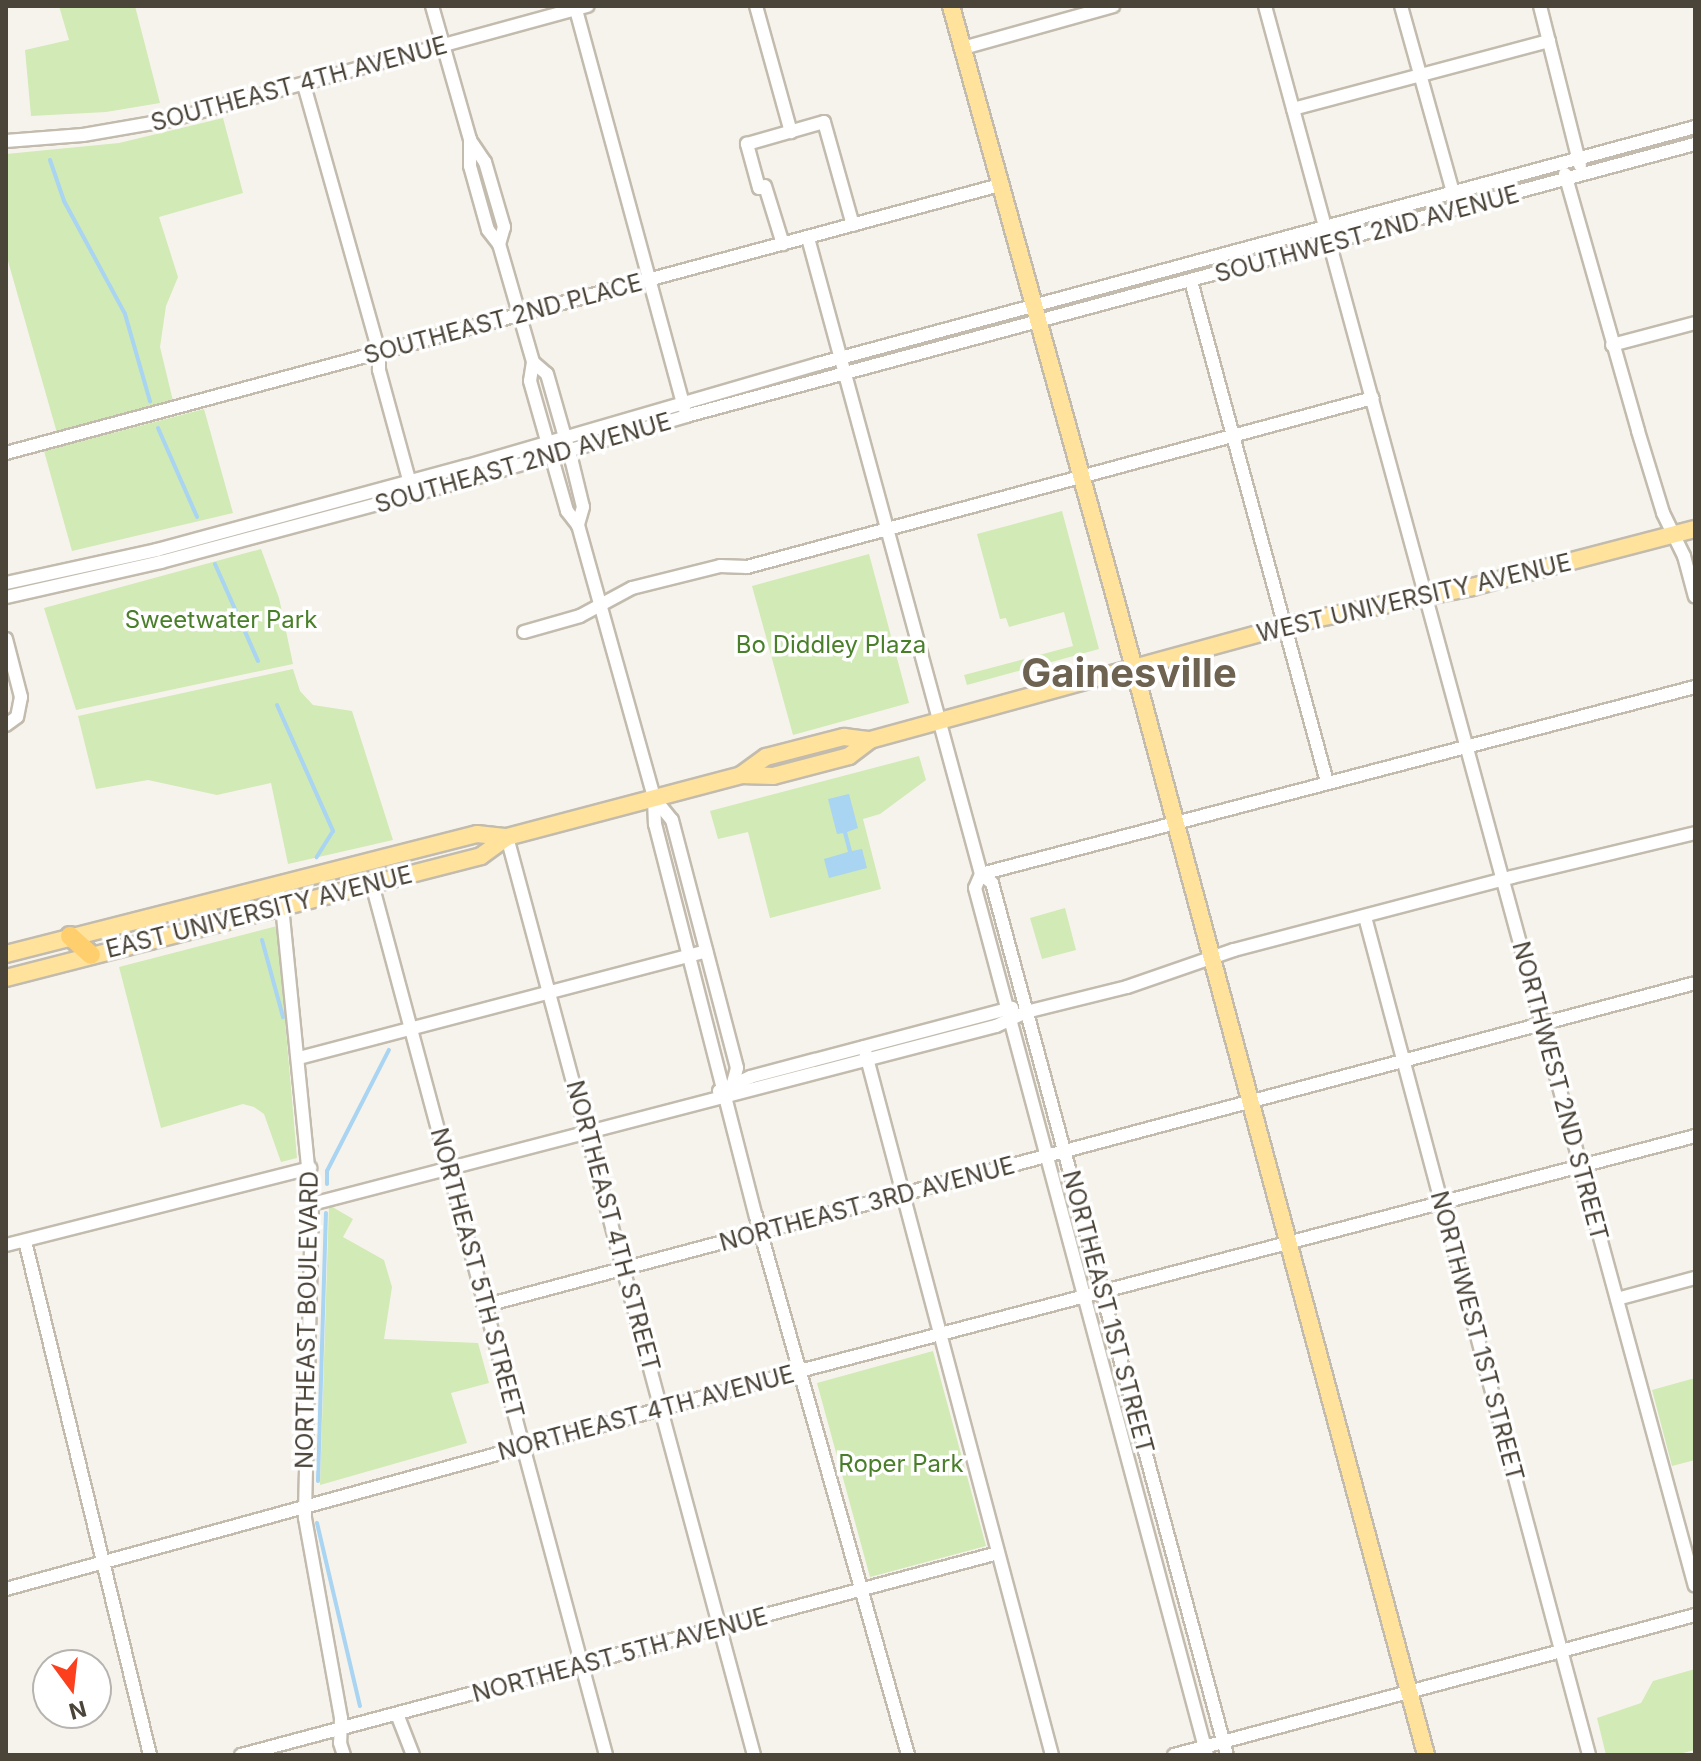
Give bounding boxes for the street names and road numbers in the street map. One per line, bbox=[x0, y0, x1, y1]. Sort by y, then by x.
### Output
street label: SOUTHEAST 4TH AVENUE bbox=[148, 31, 450, 137]
street label: SOUTHWEST 2ND AVENUE bbox=[1212, 179, 1522, 289]
street label: SOUTHEAST 2ND PLACE bbox=[361, 268, 645, 370]
street label: SOUTHEAST 2ND AVENUE bbox=[372, 407, 674, 519]
street label: WEST UNIVERSITY AVENUE bbox=[1254, 548, 1574, 648]
street label: EAST UNIVERSITY AVENUE bbox=[103, 860, 415, 964]
street label: NORTHWEST 2ND STREET bbox=[1506, 938, 1614, 1244]
street label: NORTHEAST 4TH STREET bbox=[560, 1077, 666, 1375]
street label: NORTHEAST 5TH STREET bbox=[424, 1125, 530, 1421]
street label: NORTHEAST 3RD AVENUE bbox=[716, 1151, 1018, 1257]
street label: NORTHEAST 1ST STREET bbox=[1056, 1167, 1160, 1457]
street label: NORTHEAST BOULEVARD bbox=[290, 1171, 324, 1469]
street label: NORTHWEST 1ST STREET bbox=[1424, 1188, 1530, 1484]
street label: NORTHEAST 4TH AVENUE bbox=[495, 1360, 797, 1466]
street label: NORTHEAST 5TH AVENUE bbox=[469, 1602, 771, 1708]

